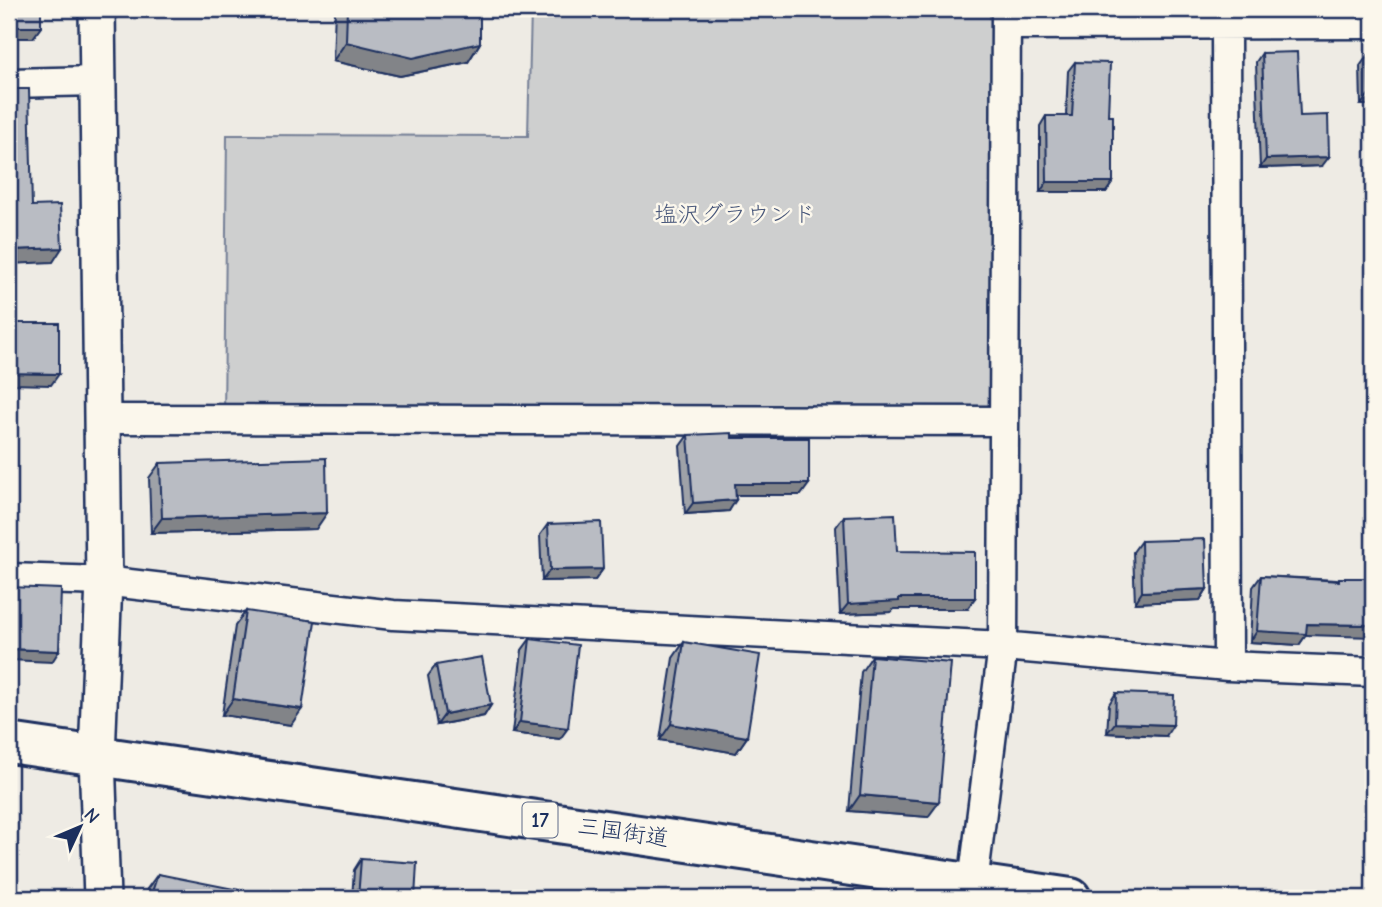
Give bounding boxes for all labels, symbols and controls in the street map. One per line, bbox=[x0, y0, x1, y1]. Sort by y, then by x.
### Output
park label: 塩沢グラウンド bbox=[655, 201, 816, 228]
north arrow bbox=[46, 792, 116, 862]
road number: 17 bbox=[522, 802, 558, 838]
text: N bbox=[79, 804, 104, 828]
street label: 三国街道 bbox=[576, 812, 670, 852]

